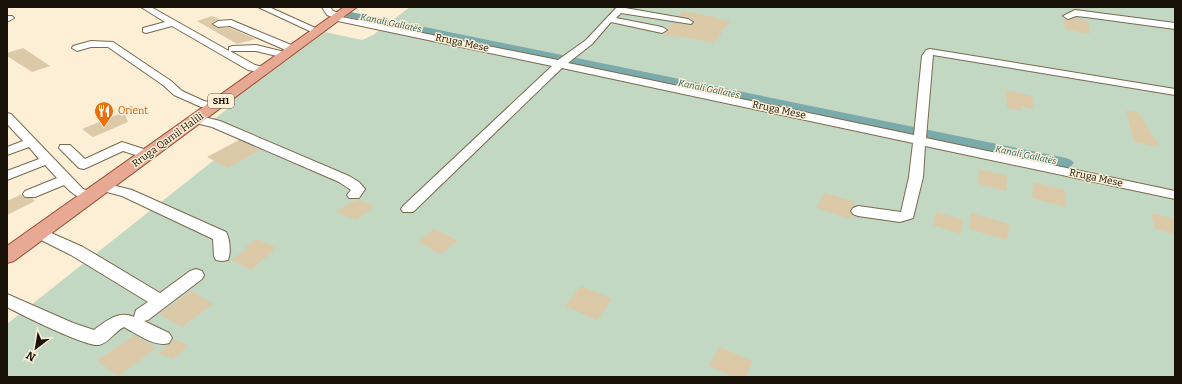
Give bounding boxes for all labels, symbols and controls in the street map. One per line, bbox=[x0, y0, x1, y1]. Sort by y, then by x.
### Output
water label: Kanali Gallatës bbox=[359, 12, 423, 34]
street label: Rruga Mese bbox=[434, 31, 490, 55]
water label: Kanali Gallatës bbox=[677, 78, 741, 100]
road number: SH1 bbox=[208, 94, 234, 108]
street label: Rruga Mese bbox=[751, 98, 807, 122]
restaurant icon: Orient bbox=[93, 100, 115, 128]
place label: Orient bbox=[118, 105, 148, 117]
street label: Rruga Qamil Halili bbox=[130, 110, 206, 170]
water label: Kanali Gallatës bbox=[994, 144, 1058, 166]
street label: Rruga Mese bbox=[1068, 166, 1124, 190]
north arrow bbox=[16, 328, 56, 368]
text: N bbox=[24, 348, 38, 364]

